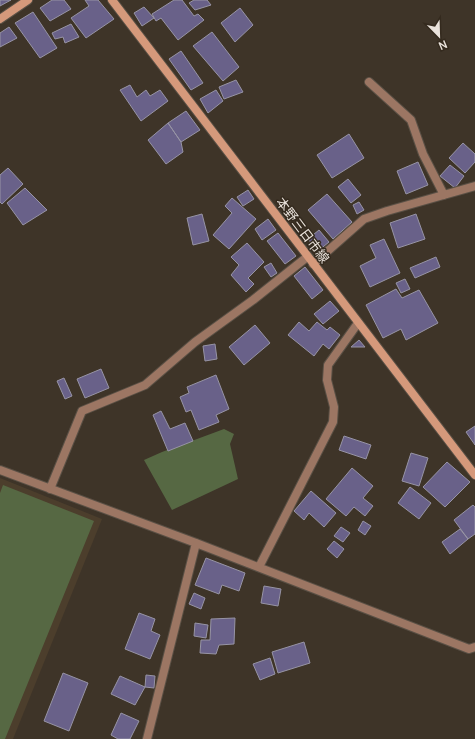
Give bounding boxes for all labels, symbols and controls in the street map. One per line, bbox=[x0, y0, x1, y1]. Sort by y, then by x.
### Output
north arrow bbox=[419, 16, 459, 56]
text: N bbox=[436, 37, 450, 54]
street label: 本野三日市線 bbox=[272, 193, 334, 267]

